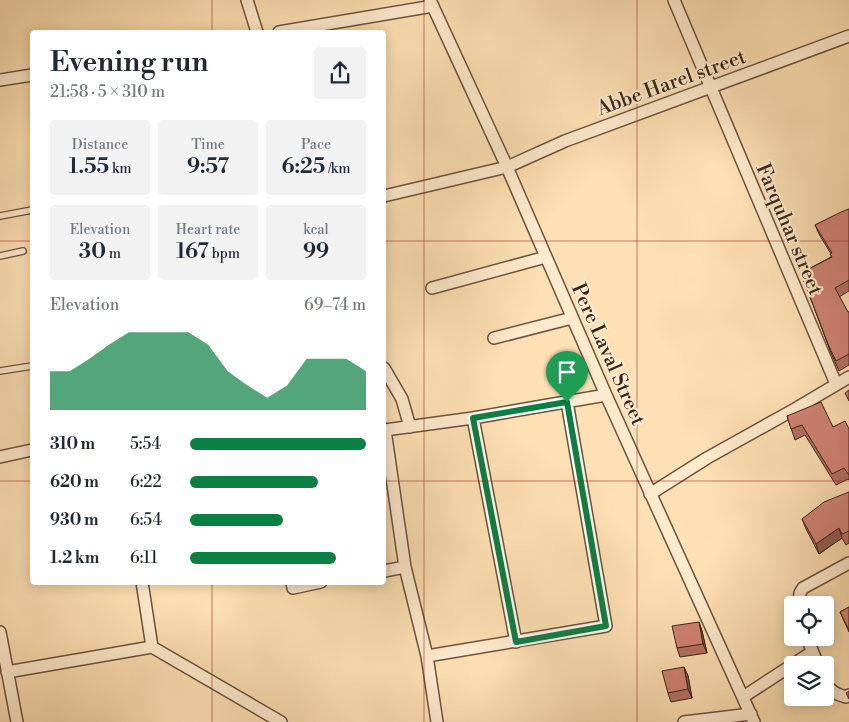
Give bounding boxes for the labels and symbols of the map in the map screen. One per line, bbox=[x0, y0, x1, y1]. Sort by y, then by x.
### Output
street label: Abbe Harel street bbox=[593, 45, 750, 122]
street label: Farquhar street bbox=[750, 160, 828, 299]
street label: Pere Laval Street bbox=[565, 280, 650, 429]
pin bbox=[546, 351, 588, 402]

